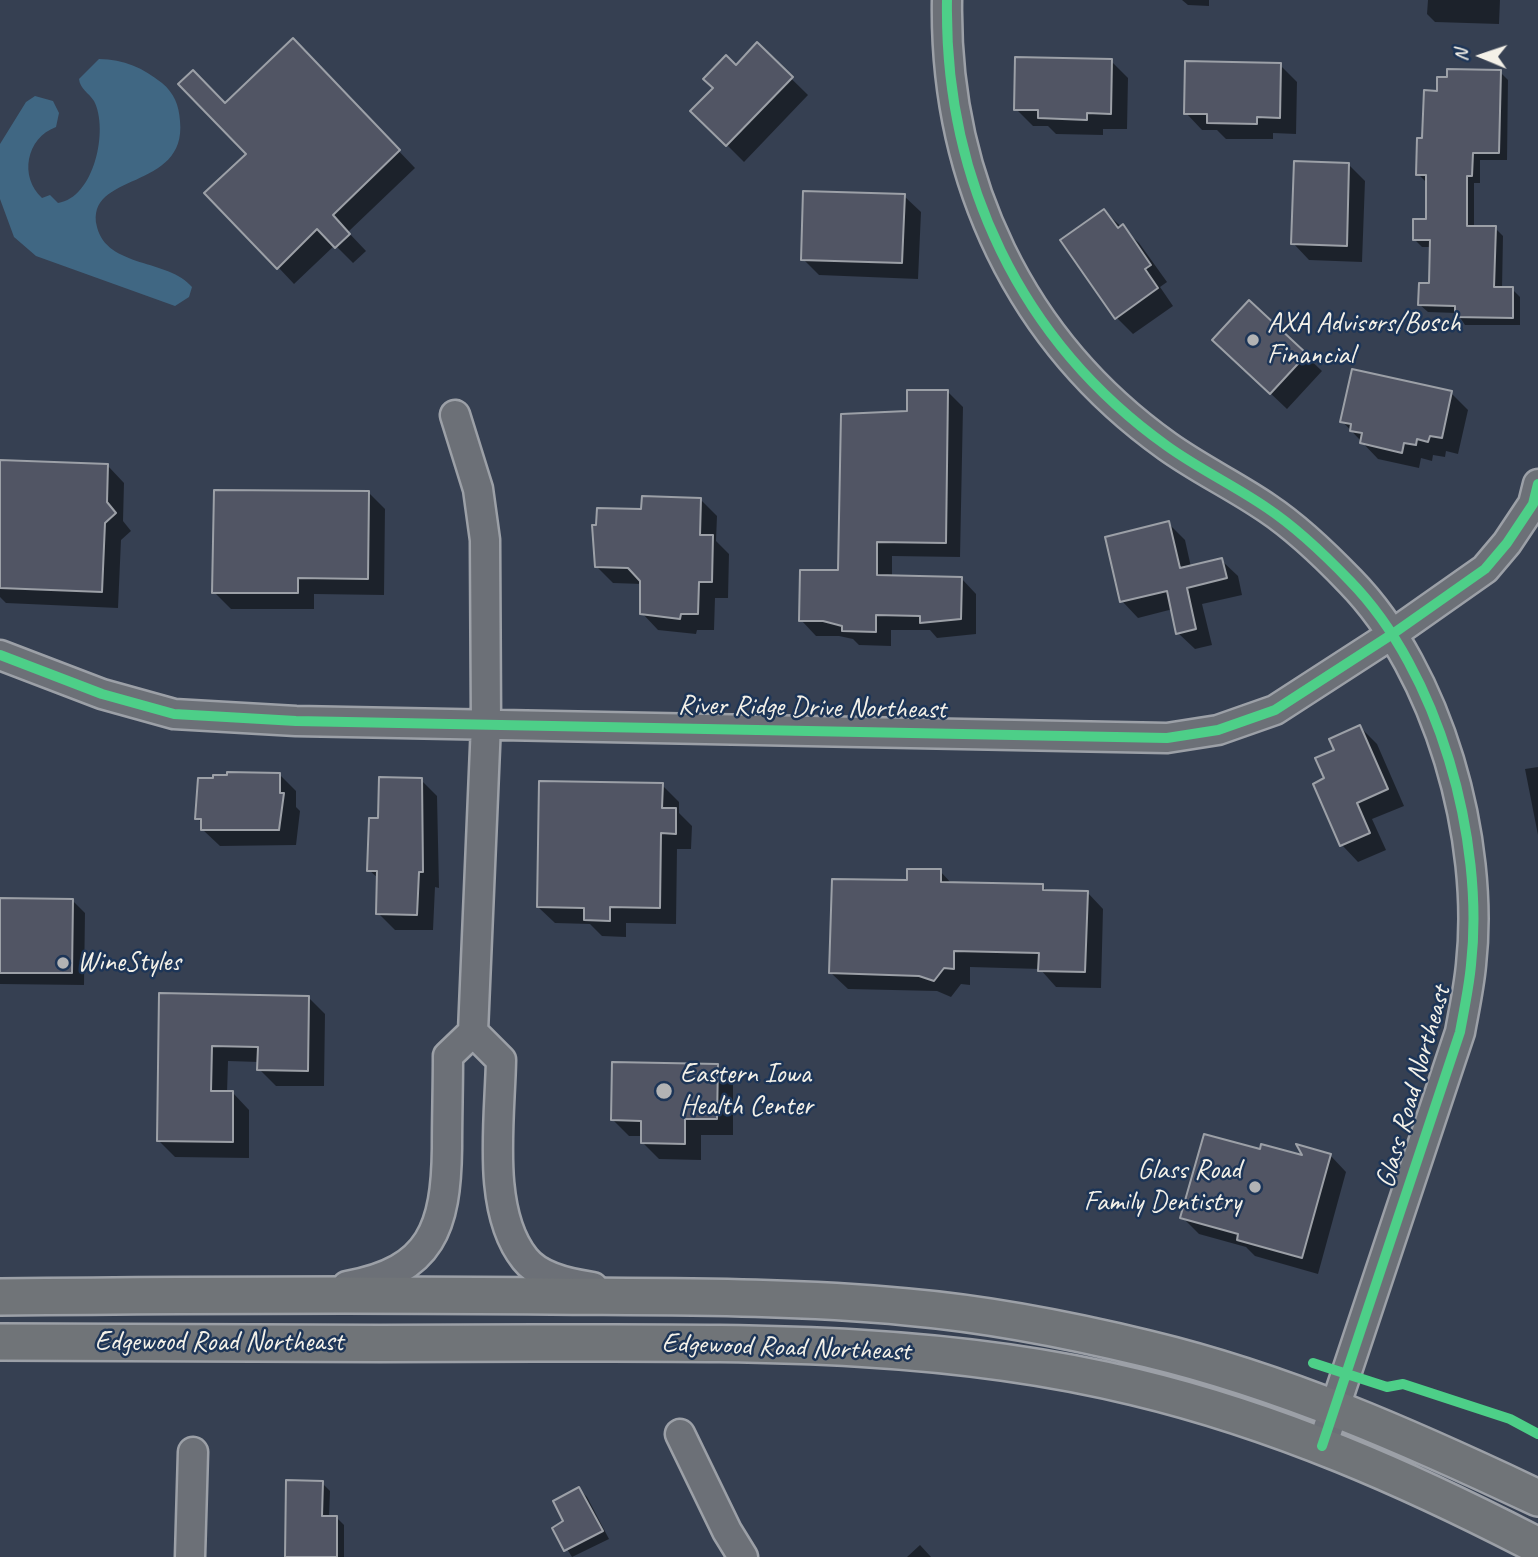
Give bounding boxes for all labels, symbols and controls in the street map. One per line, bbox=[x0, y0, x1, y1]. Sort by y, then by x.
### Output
north arrow bbox=[1447, 21, 1517, 91]
text: N bbox=[1449, 49, 1473, 62]
place label: AXA Advisors/Bosch Financial bbox=[1267, 307, 1461, 373]
marker: AXA Advisors/Bosch Financial bbox=[1245, 332, 1261, 348]
street label: River Ridge Drive Northeast bbox=[678, 689, 946, 727]
place label: WineStyles bbox=[77, 946, 181, 980]
marker: WineStyles bbox=[55, 955, 71, 971]
street label: Glass Road Northeast bbox=[1369, 982, 1459, 1192]
place label: Eastern Iowa Health Center bbox=[680, 1058, 813, 1124]
marker: Eastern Iowa Health Center bbox=[654, 1081, 674, 1101]
place label: Glass Road Family Dentistry bbox=[1084, 1154, 1241, 1220]
marker: Glass Road Family Dentistry bbox=[1247, 1179, 1263, 1195]
street label: Edgewood Road Northeast bbox=[95, 1326, 343, 1360]
street label: Edgewood Road Northeast bbox=[661, 1327, 911, 1369]

